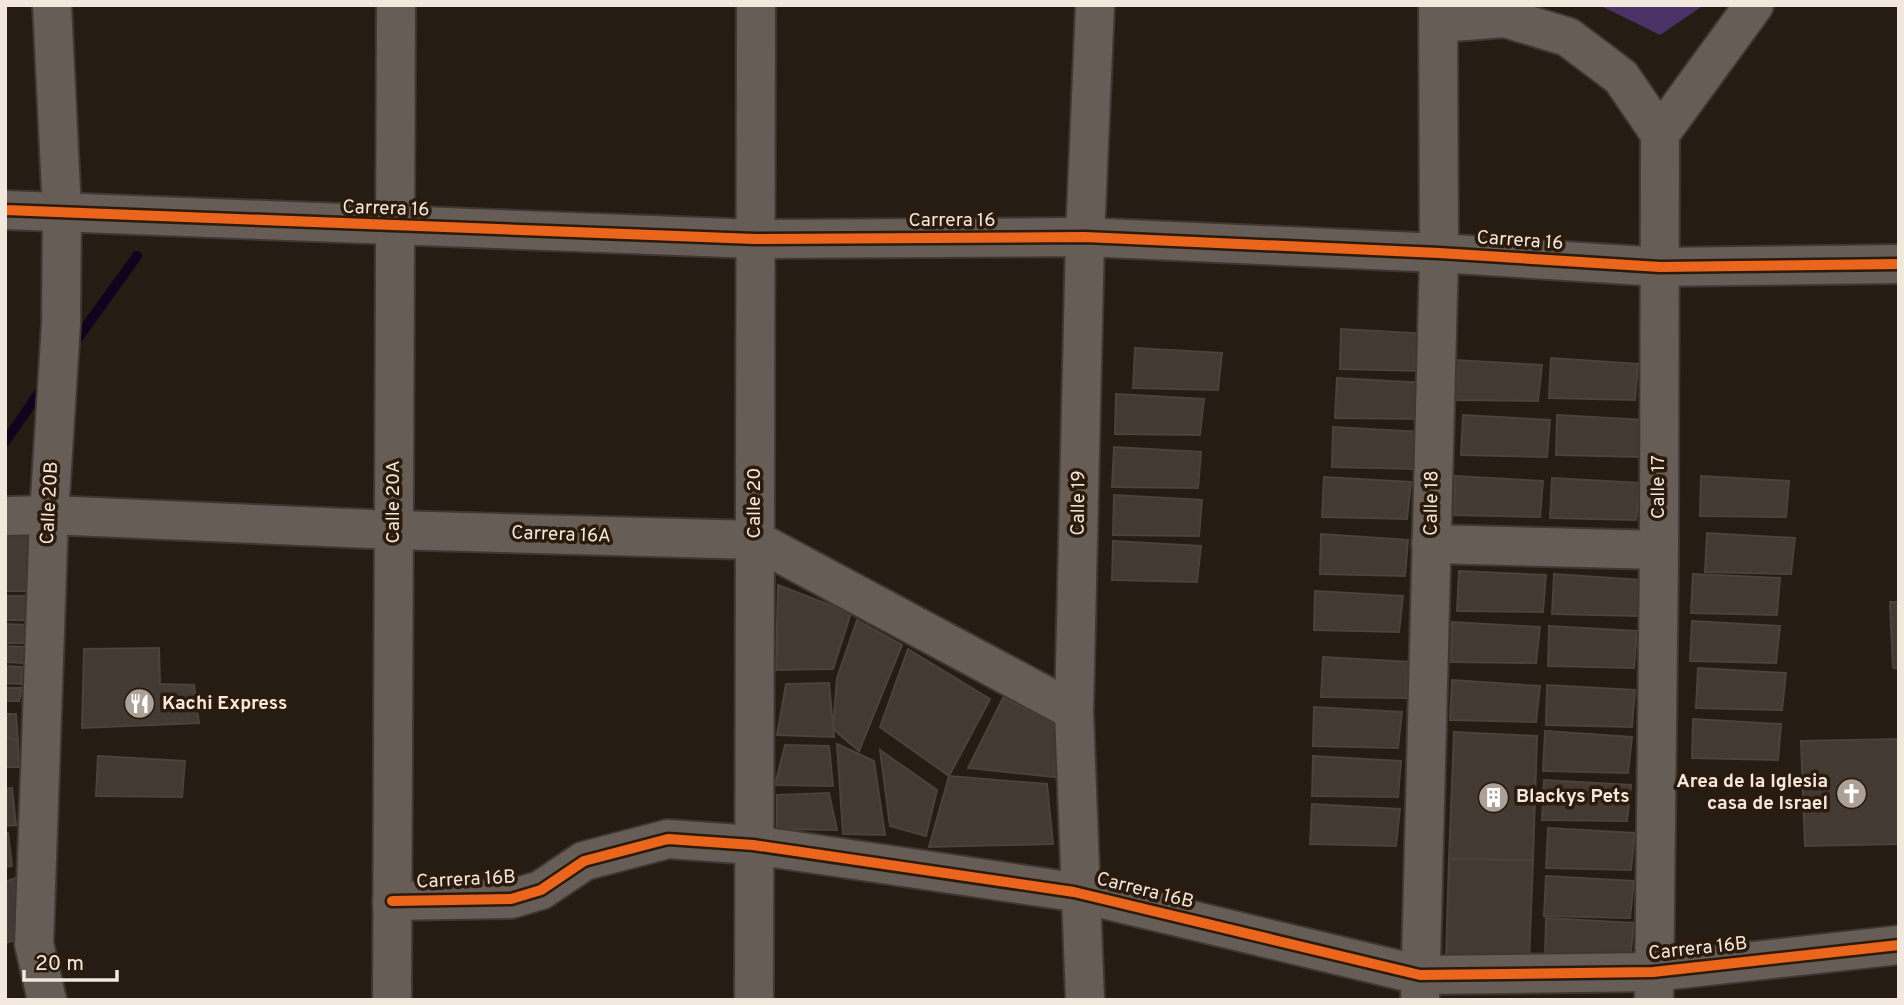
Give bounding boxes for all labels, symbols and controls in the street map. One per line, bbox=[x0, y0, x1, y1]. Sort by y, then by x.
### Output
street label: Carrera 16 bbox=[342, 195, 430, 223]
street label: Carrera 16 bbox=[908, 209, 996, 233]
street label: Carrera 16 bbox=[1476, 226, 1564, 256]
street label: Calle 17 bbox=[1647, 455, 1671, 519]
street label: Calle 20A bbox=[382, 460, 406, 544]
street label: Calle 20B bbox=[36, 461, 64, 545]
street label: Calle 20 bbox=[743, 468, 767, 538]
street label: Calle 19 bbox=[1066, 470, 1092, 536]
street label: Calle 18 bbox=[1419, 470, 1445, 536]
street label: Carrera 16A bbox=[511, 521, 611, 549]
restaurant icon: Kachi Express bbox=[122, 687, 156, 721]
place label: Kachi Express bbox=[162, 692, 287, 716]
place label: Area de la Iglesia casa de Israel bbox=[1676, 770, 1828, 816]
church icon: Area de la Iglesia casa de Israel bbox=[1834, 776, 1868, 810]
building icon: Blackys Pets bbox=[1476, 780, 1510, 814]
place label: Blackys Pets bbox=[1516, 785, 1630, 809]
street label: Carrera 16B bbox=[416, 865, 516, 895]
street label: Carrera 16B bbox=[1094, 867, 1196, 915]
street label: Carrera 16B bbox=[1647, 932, 1749, 966]
scale bar bbox=[24, 939, 117, 983]
text: 20 m bbox=[35, 951, 84, 978]

